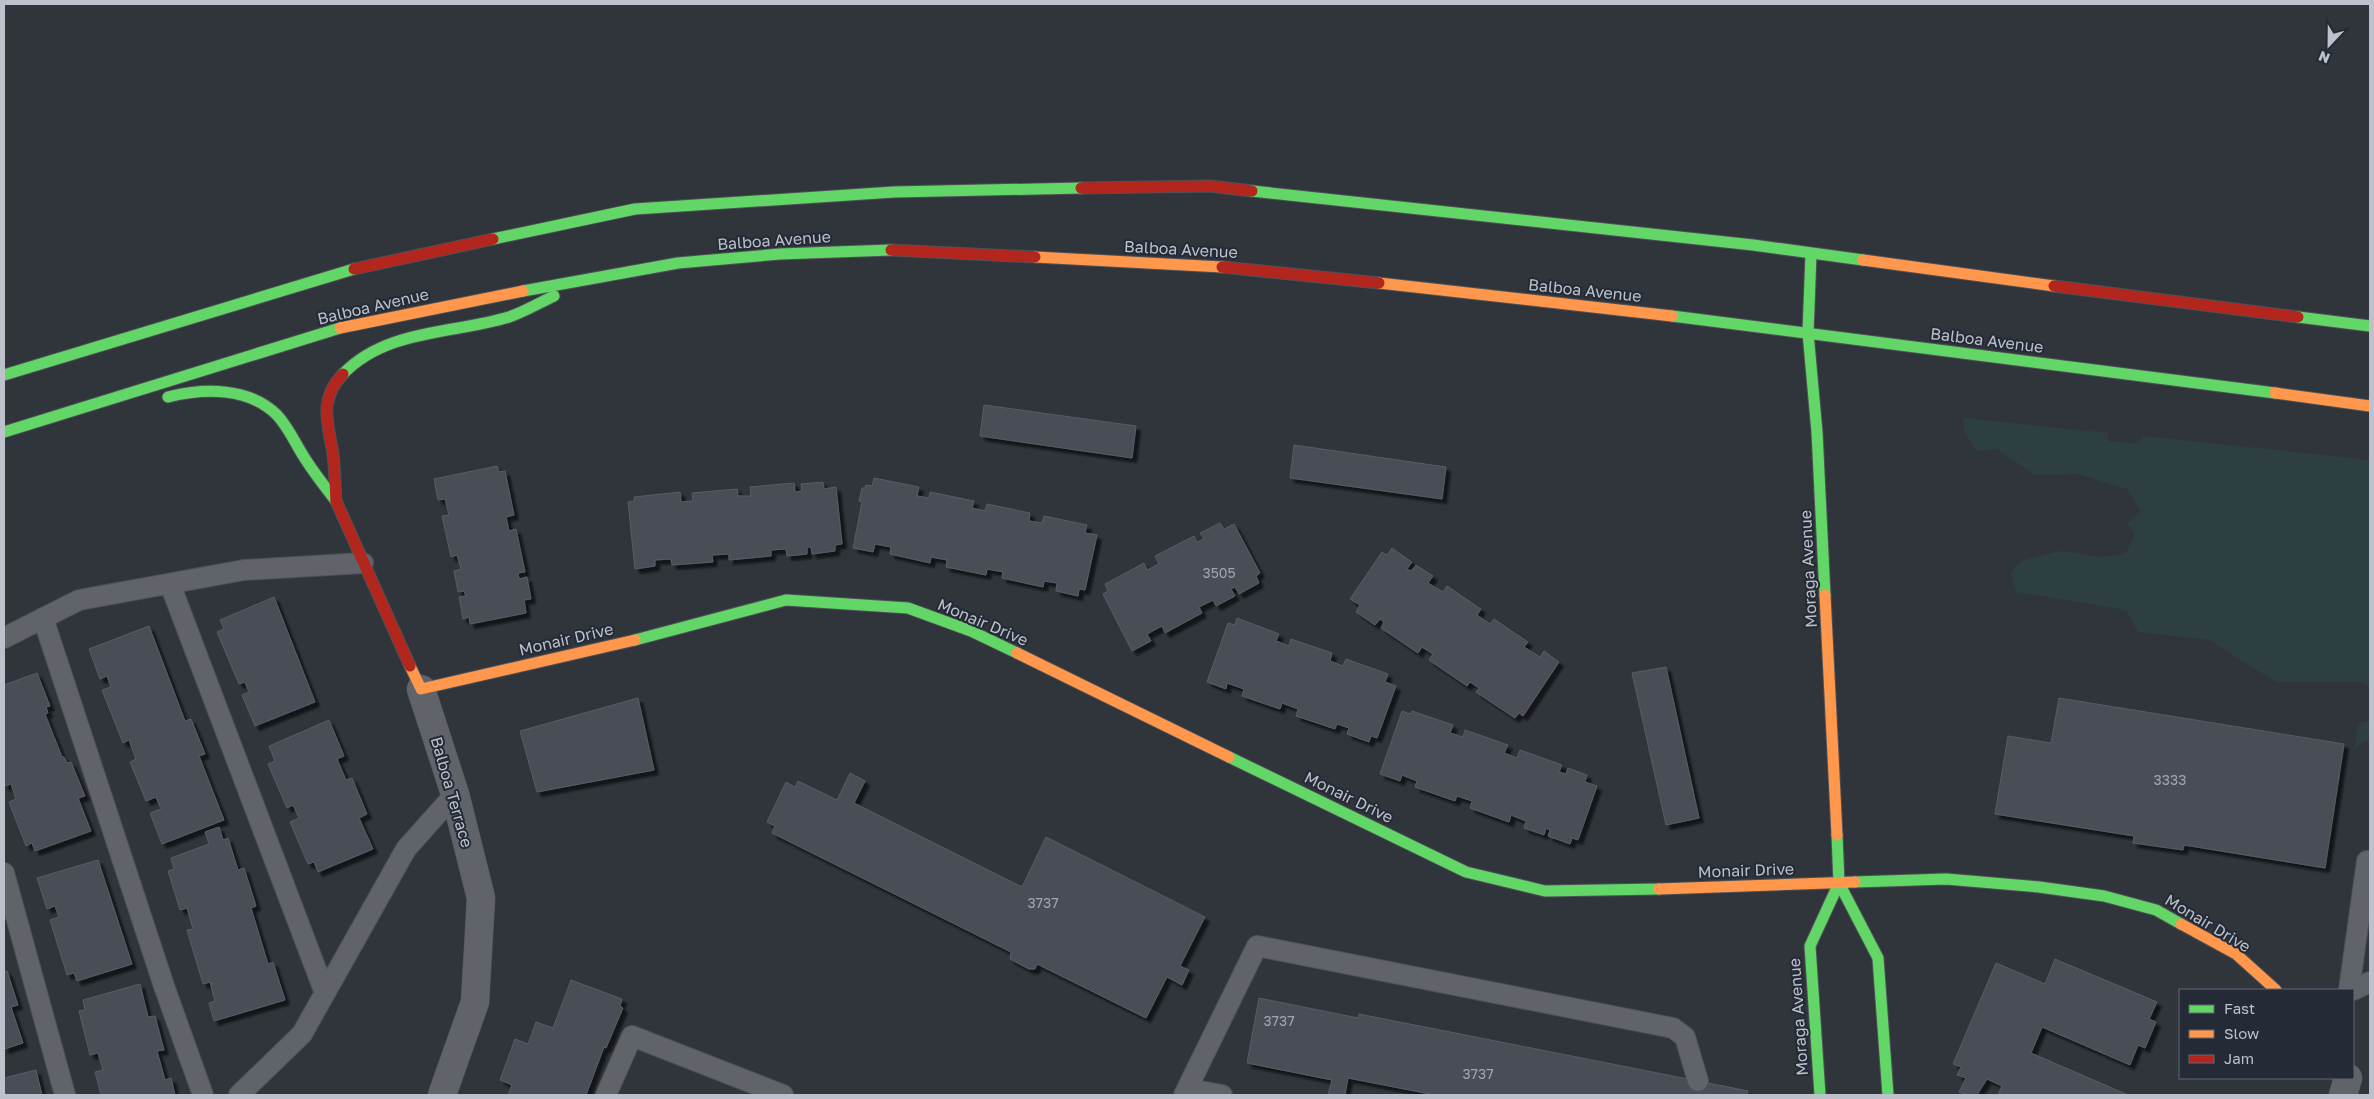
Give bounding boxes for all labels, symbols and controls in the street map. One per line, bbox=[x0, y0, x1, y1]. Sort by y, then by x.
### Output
north arrow bbox=[2304, 20, 2354, 70]
text: N bbox=[2316, 48, 2332, 67]
street label: Balboa Avenue bbox=[717, 226, 831, 254]
street label: Balboa Avenue bbox=[1124, 236, 1238, 262]
street label: Balboa Avenue bbox=[1527, 274, 1643, 306]
street label: Balboa Avenue bbox=[315, 283, 431, 329]
street label: Balboa Avenue bbox=[1929, 323, 2045, 357]
street label: Moraga Avenue bbox=[1795, 510, 1821, 628]
house number: 3505 bbox=[1202, 564, 1236, 581]
street label: Monair Drive bbox=[935, 594, 1031, 650]
street label: Monair Drive bbox=[517, 618, 615, 660]
street label: Balboa Terrace bbox=[427, 734, 477, 850]
street label: Monair Drive bbox=[1301, 767, 1397, 827]
house number: 3333 bbox=[2154, 771, 2186, 788]
street label: Monair Drive bbox=[1697, 858, 1795, 882]
street label: Monair Drive bbox=[2162, 890, 2254, 956]
house number: 3737 bbox=[1027, 894, 1059, 911]
street label: Moraga Avenue bbox=[1784, 958, 1812, 1076]
legend bbox=[2179, 989, 2354, 1079]
text: Fast bbox=[2224, 999, 2255, 1017]
house number: 3737 bbox=[1263, 1012, 1295, 1029]
text: Slow bbox=[2224, 1024, 2259, 1042]
text: Jam bbox=[2224, 1049, 2254, 1067]
house number: 3737 bbox=[1462, 1065, 1494, 1082]

